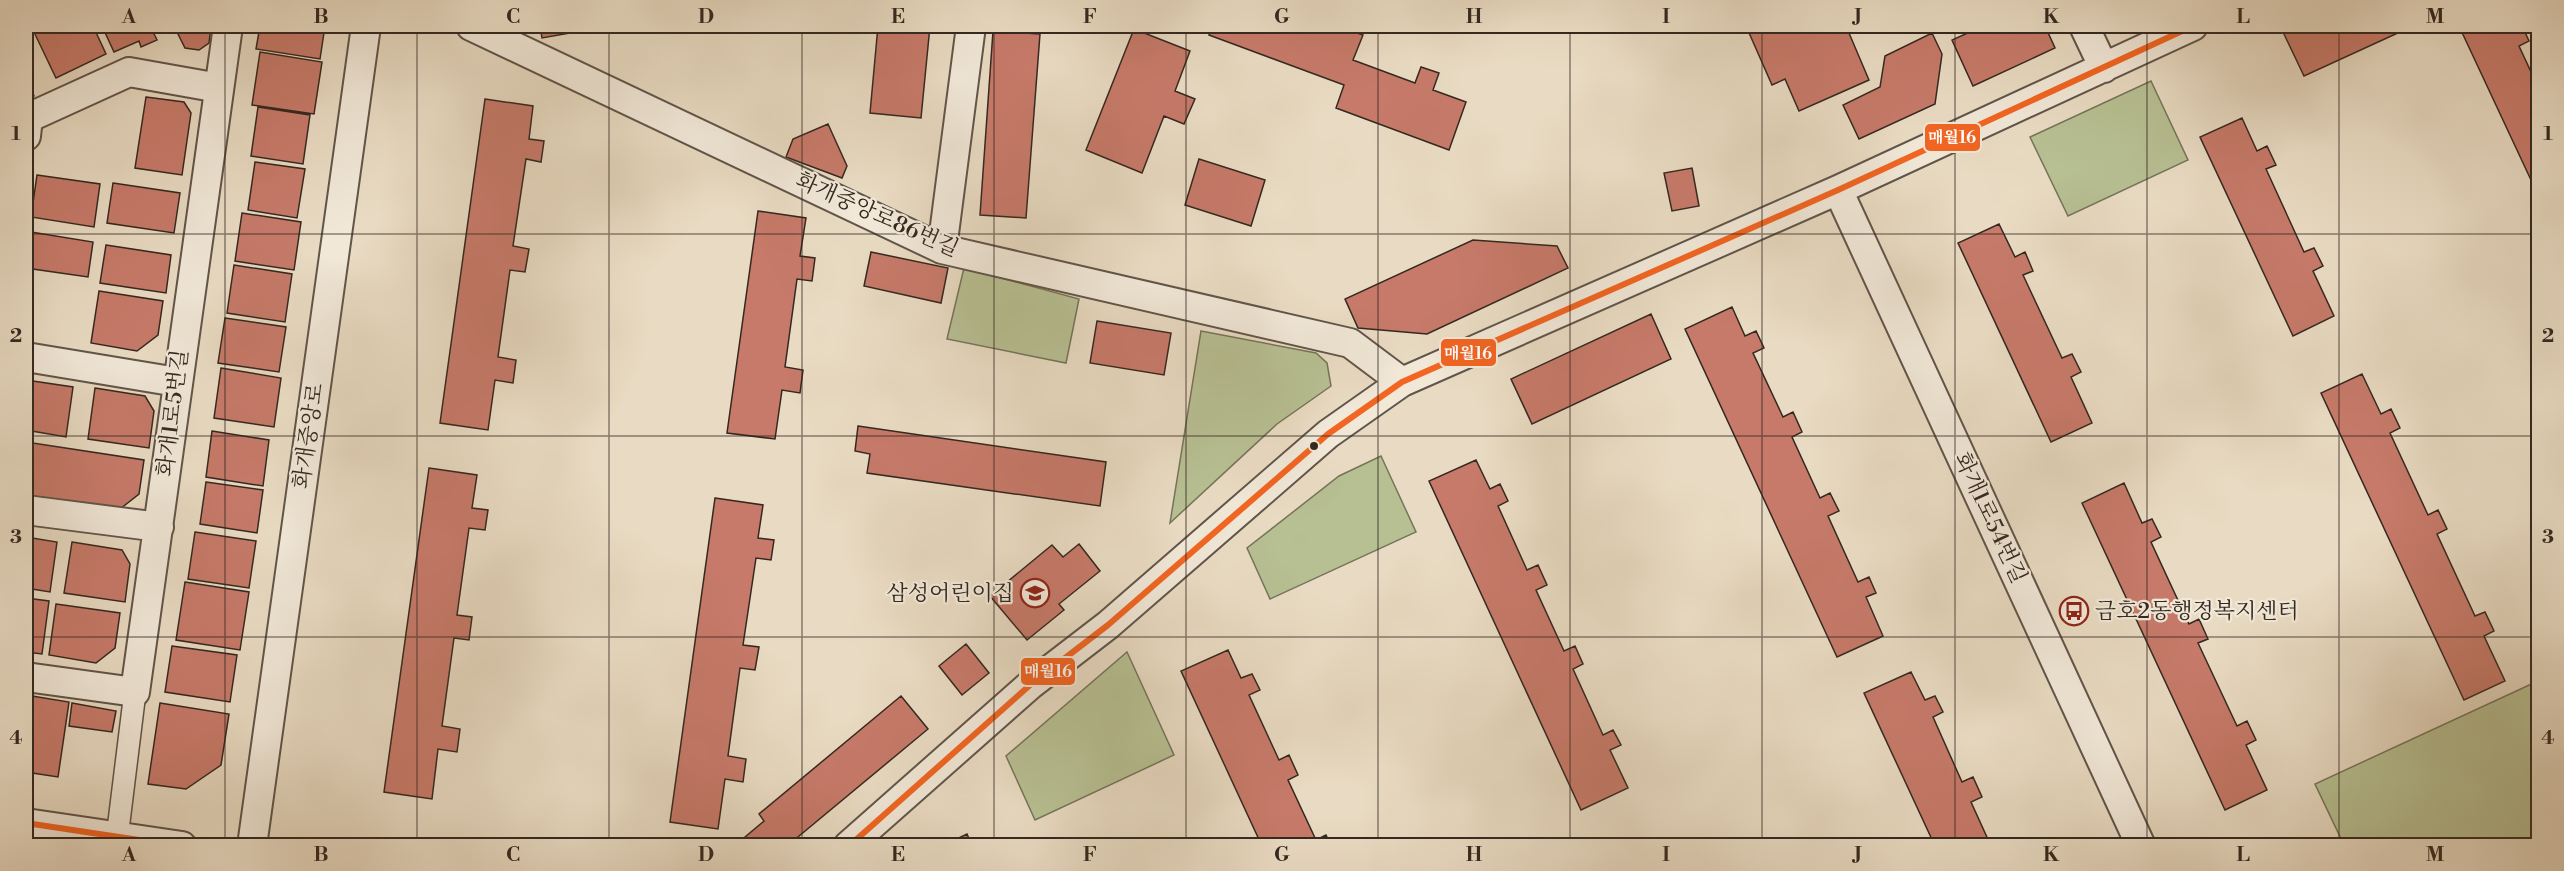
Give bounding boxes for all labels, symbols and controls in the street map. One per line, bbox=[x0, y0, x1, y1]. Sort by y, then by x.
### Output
text: A bbox=[121, 5, 137, 30]
text: B bbox=[313, 5, 329, 30]
text: C bbox=[506, 5, 520, 30]
text: D bbox=[698, 5, 714, 30]
text: E bbox=[891, 5, 905, 30]
text: F bbox=[1083, 5, 1097, 30]
text: G bbox=[1274, 5, 1290, 30]
text: H bbox=[1466, 5, 1483, 30]
text: I bbox=[1662, 5, 1670, 30]
text: J bbox=[1851, 5, 1862, 30]
text: K bbox=[2043, 5, 2060, 30]
text: L bbox=[2236, 5, 2250, 30]
text: M bbox=[2426, 5, 2445, 30]
text: 1 bbox=[11, 122, 21, 147]
text: 1 bbox=[2543, 122, 2553, 147]
line badge: 매월16 bbox=[1924, 123, 1981, 152]
text: 매월16 bbox=[1928, 128, 1976, 148]
street label: 화개중앙로86번길 bbox=[791, 167, 963, 263]
text: 2 bbox=[10, 324, 22, 349]
text: 2 bbox=[2542, 324, 2554, 349]
line badge: 매월16 bbox=[1440, 338, 1497, 367]
text: 매월16 bbox=[1444, 344, 1492, 364]
street label: 화개1로5번길 bbox=[152, 348, 194, 478]
street label: 화개중앙로 bbox=[288, 382, 330, 490]
unlabelled marker bbox=[1308, 440, 1320, 452]
street label: 화개1로54번길 bbox=[1948, 448, 2032, 588]
text: 3 bbox=[10, 525, 22, 550]
text: 3 bbox=[2542, 525, 2554, 550]
school or university icon: 삼성어린이집 bbox=[1019, 577, 1051, 609]
place label: 삼성어린이집 bbox=[886, 580, 1014, 607]
bus stop icon: 금호2동행정복지센터 bbox=[2058, 595, 2090, 627]
place label: 금호2동행정복지센터 bbox=[2095, 598, 2299, 625]
line badge: 매월16 bbox=[1020, 657, 1076, 686]
text: 매월16 bbox=[1024, 662, 1072, 682]
text: 4 bbox=[9, 726, 23, 751]
text: 4 bbox=[2541, 726, 2555, 751]
text: A bbox=[121, 843, 137, 868]
text: B bbox=[313, 843, 329, 868]
text: C bbox=[506, 843, 520, 868]
text: D bbox=[698, 843, 714, 868]
text: E bbox=[891, 843, 905, 868]
text: F bbox=[1083, 843, 1097, 868]
text: G bbox=[1274, 843, 1290, 868]
text: H bbox=[1466, 843, 1483, 868]
text: I bbox=[1662, 843, 1670, 868]
text: J bbox=[1851, 843, 1862, 868]
text: K bbox=[2043, 843, 2060, 868]
text: L bbox=[2236, 843, 2250, 868]
text: M bbox=[2426, 843, 2445, 868]

